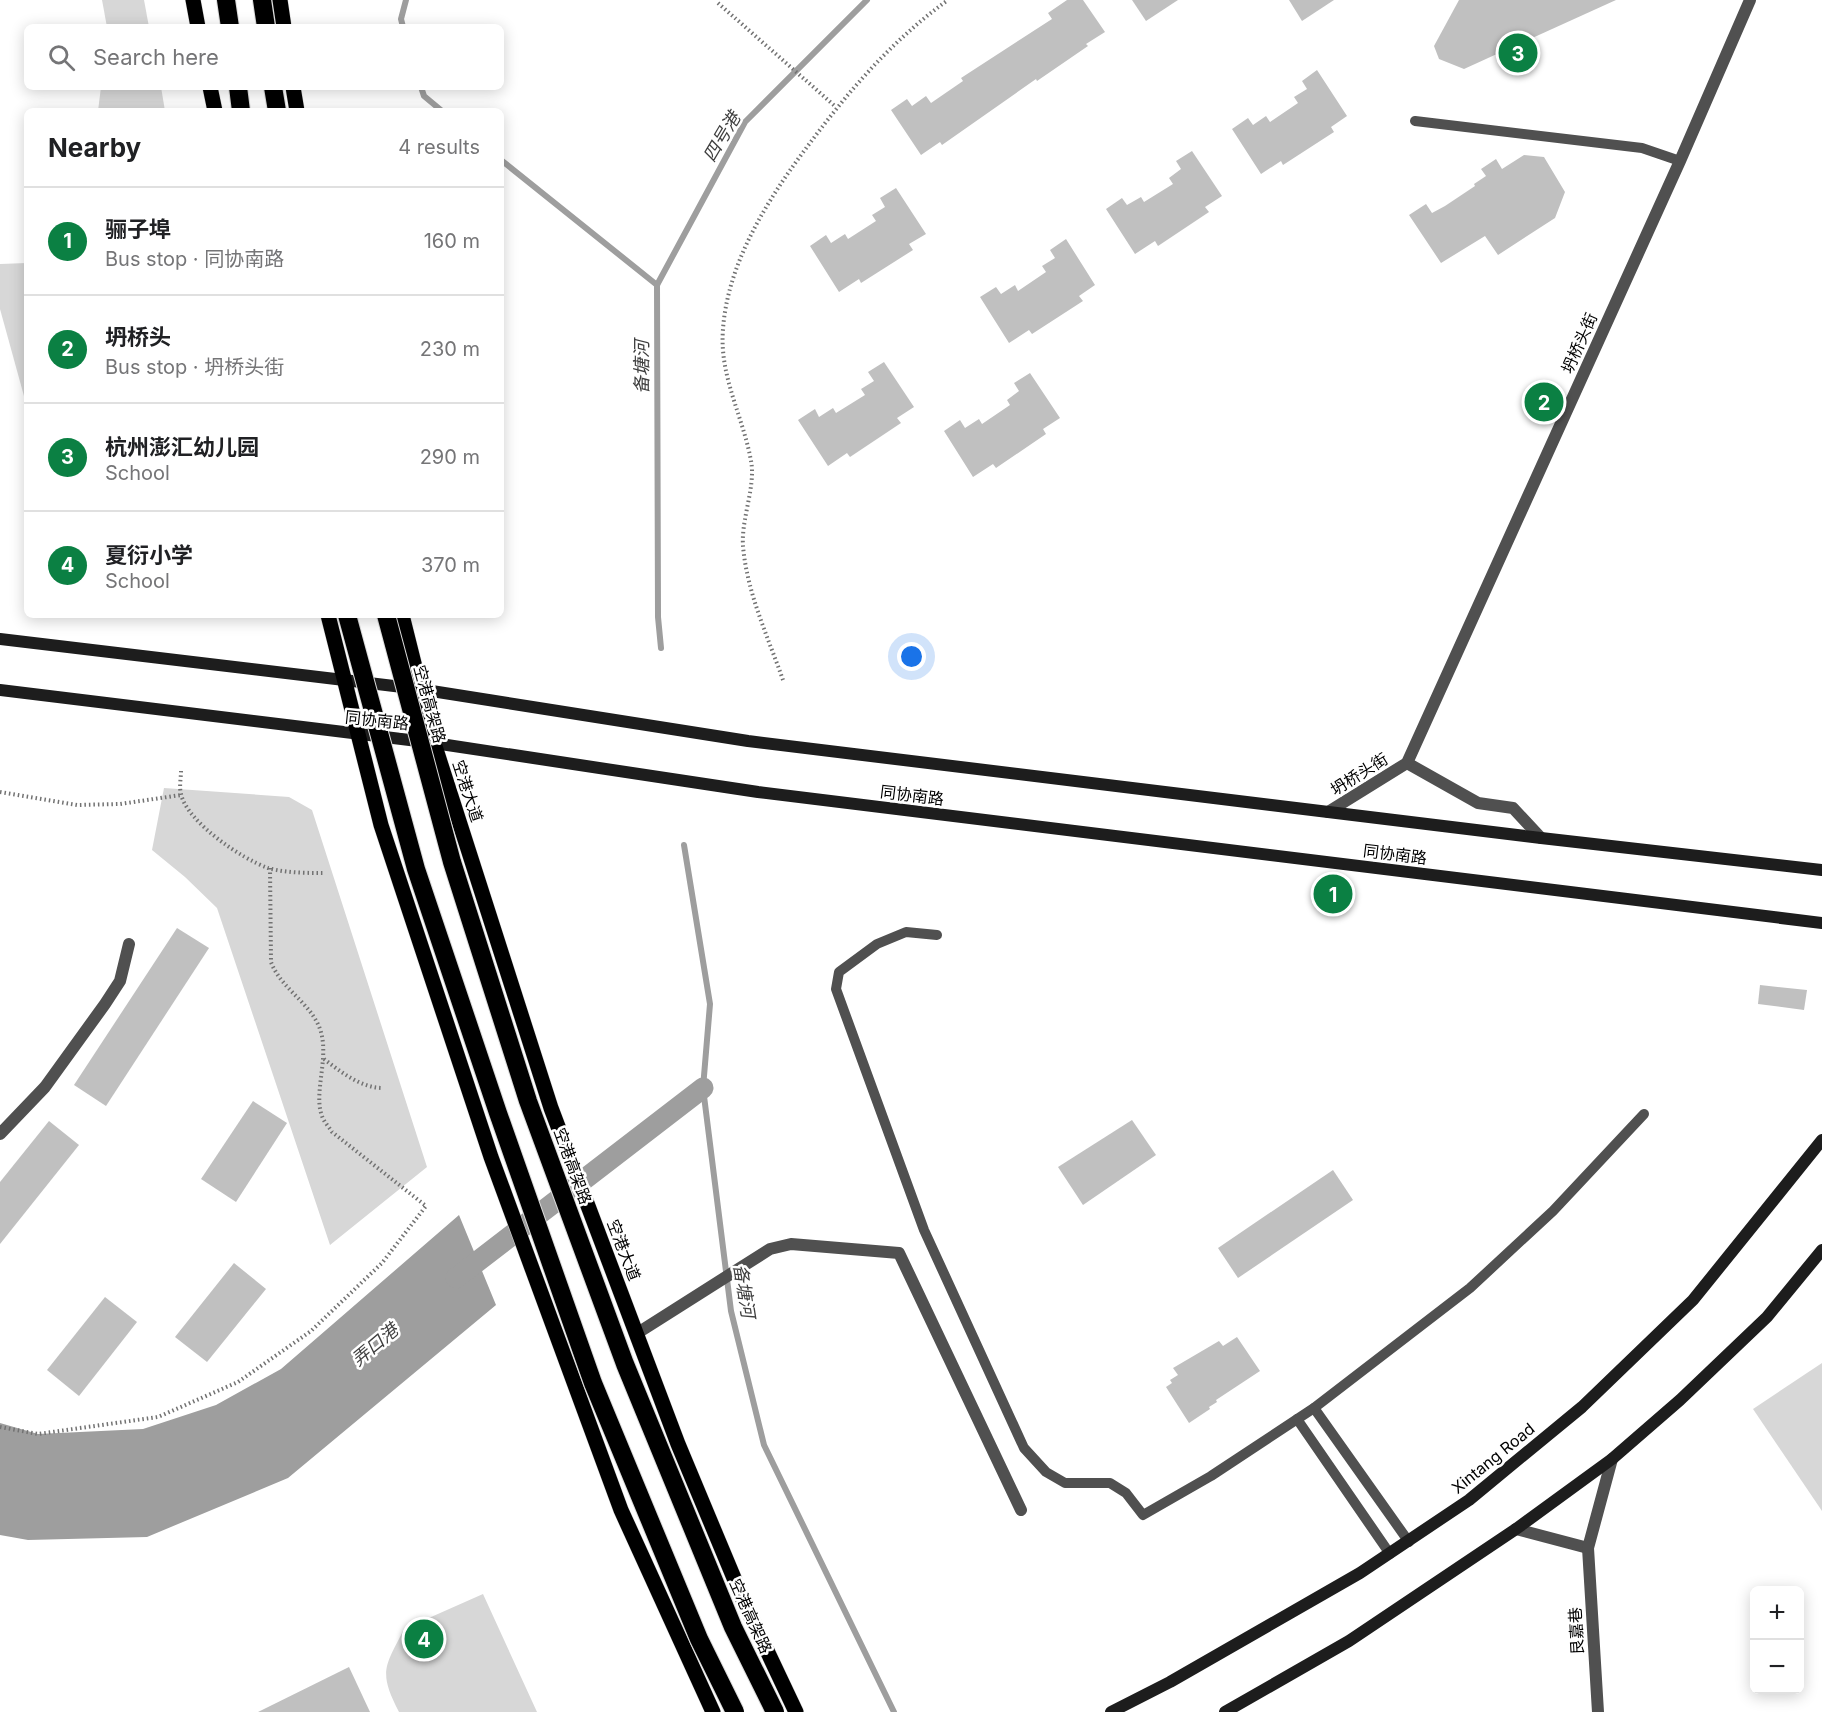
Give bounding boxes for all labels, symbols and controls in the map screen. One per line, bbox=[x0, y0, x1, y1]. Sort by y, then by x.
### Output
search box bbox=[24, 24, 504, 90]
pin: 3 bbox=[1498, 31, 1538, 76]
icon: search bbox=[45, 41, 78, 74]
text: Search here bbox=[93, 44, 219, 70]
water label: 四号港 bbox=[699, 106, 746, 165]
text: Nearby bbox=[48, 132, 141, 163]
text: 4 results bbox=[398, 135, 480, 159]
text: 骊子埠 bbox=[105, 216, 171, 242]
text: 1 bbox=[63, 229, 72, 253]
text: 160 m bbox=[424, 229, 480, 253]
text: Bus stop · 同协南路 bbox=[105, 247, 284, 271]
street label: 坍桥头街 bbox=[1557, 310, 1601, 376]
text: 坍桥头 bbox=[105, 324, 171, 350]
text: 2 bbox=[61, 337, 74, 361]
text: 230 m bbox=[420, 337, 480, 361]
water label: 备塘河 bbox=[631, 337, 652, 394]
text: Bus stop · 坍桥头街 bbox=[105, 355, 284, 379]
pin: 2 bbox=[1524, 380, 1564, 424]
text: 杭州澎汇幼儿园 bbox=[105, 434, 259, 460]
text: 3 bbox=[61, 445, 74, 469]
text: 290 m bbox=[420, 445, 480, 469]
text: School bbox=[105, 461, 170, 485]
text: 夏衍小学 bbox=[105, 542, 193, 568]
text: 4 bbox=[61, 553, 74, 577]
text: 370 m bbox=[421, 553, 480, 577]
text: School bbox=[105, 569, 170, 593]
your location bbox=[897, 642, 926, 671]
street label: 空港高架路 bbox=[410, 663, 450, 745]
street label: 同协南路 bbox=[344, 707, 410, 733]
street label: 坍桥头街 bbox=[1327, 749, 1391, 799]
street label: 空港大道 bbox=[449, 757, 487, 825]
street label: 同协南路 bbox=[879, 781, 945, 809]
street label: 同协南路 bbox=[1362, 840, 1428, 868]
pin: 1 bbox=[1314, 872, 1352, 916]
street label: 空港高架路 bbox=[550, 1125, 596, 1207]
street label: 空港大道 bbox=[603, 1217, 645, 1283]
water label: 备塘河 bbox=[730, 1263, 760, 1322]
water label: 弄口港 bbox=[347, 1317, 404, 1370]
street label: Xintang Road bbox=[1447, 1418, 1539, 1498]
street label: 空港高架路 bbox=[726, 1575, 776, 1657]
map controls bbox=[1750, 1586, 1804, 1694]
button: + bbox=[1750, 1586, 1804, 1640]
street label: 艮嘉巷 bbox=[1565, 1607, 1587, 1655]
pin: 4 bbox=[404, 1616, 444, 1662]
button: − bbox=[1750, 1640, 1804, 1694]

